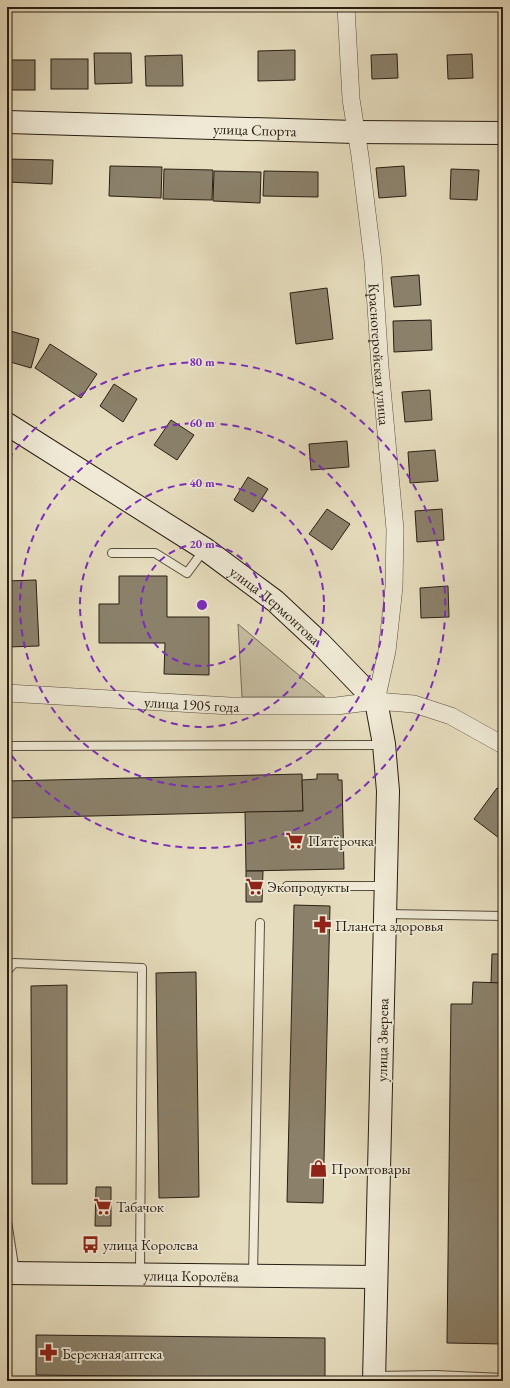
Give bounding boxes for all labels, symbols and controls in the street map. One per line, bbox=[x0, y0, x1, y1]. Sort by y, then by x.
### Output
street label: улица Спорта bbox=[213, 118, 297, 140]
street label: Красногеройская улица bbox=[365, 282, 395, 426]
text: 80 m bbox=[189, 354, 215, 370]
text: 60 m bbox=[189, 415, 215, 431]
text: 40 m bbox=[189, 475, 215, 491]
text: 20 m bbox=[189, 536, 215, 552]
street label: улица Лермонтова bbox=[226, 561, 325, 648]
centre of rings bbox=[195, 598, 209, 612]
street label: улица 1905 года bbox=[144, 692, 239, 716]
supermarket icon: Пятёрочка bbox=[285, 830, 305, 850]
place label: Пятёрочка bbox=[308, 831, 374, 850]
supermarket icon: Экопродукты bbox=[244, 876, 264, 896]
place label: Экопродукты bbox=[267, 877, 349, 896]
pharmacy icon: Планета здоровья bbox=[312, 915, 332, 935]
place label: Планета здоровья bbox=[335, 916, 444, 935]
street label: улица Зверева bbox=[372, 998, 392, 1082]
shop icon: Промтовары bbox=[308, 1158, 328, 1178]
place label: Промтовары bbox=[331, 1159, 411, 1178]
supermarket icon: Табачок bbox=[93, 1196, 113, 1216]
place label: Табачок bbox=[116, 1197, 164, 1216]
bus stop icon: улица Королева bbox=[80, 1234, 100, 1254]
place label: улица Королева bbox=[103, 1235, 198, 1254]
street label: улица Королёва bbox=[143, 1265, 239, 1285]
pharmacy icon: Бережная аптека bbox=[39, 1343, 59, 1363]
place label: Бережная аптека bbox=[62, 1344, 163, 1363]

